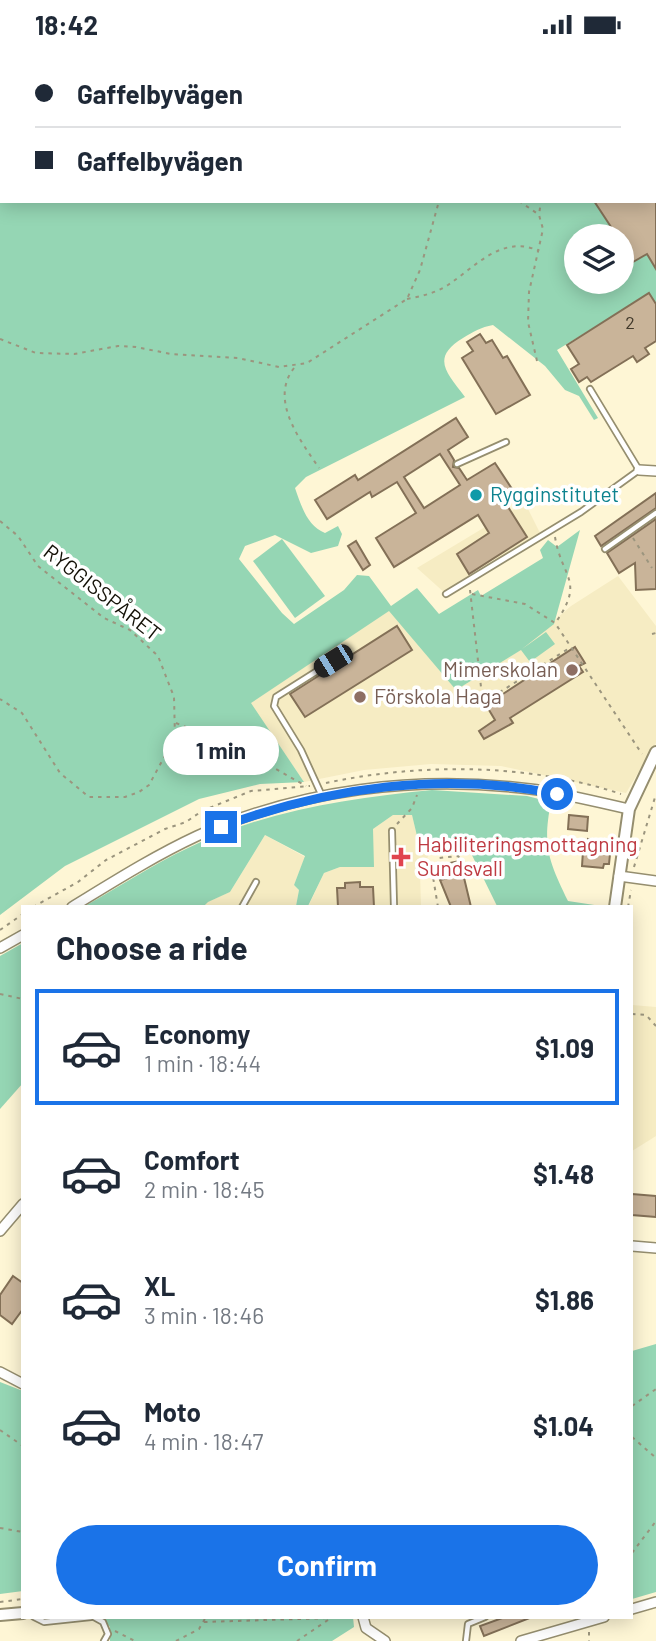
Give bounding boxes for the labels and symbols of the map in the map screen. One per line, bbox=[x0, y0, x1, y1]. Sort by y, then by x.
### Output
house number: 2 bbox=[625, 311, 635, 333]
place label: Rygginstitutet bbox=[490, 481, 619, 506]
marker: Rygginstitutet bbox=[468, 487, 484, 503]
street label: RYGGISSPÅRET bbox=[39, 538, 167, 645]
car bbox=[310, 641, 357, 681]
place label: Mimerskolan bbox=[443, 656, 558, 681]
marker: Mimerskolan bbox=[564, 662, 580, 678]
place label: Förskola Haga bbox=[374, 683, 502, 708]
marker: Förskola Haga bbox=[352, 689, 368, 705]
callout: 1 min bbox=[163, 725, 279, 775]
route start bbox=[541, 778, 573, 810]
route end bbox=[205, 811, 237, 843]
place label: Habiliteringsmottagning Sundsvall bbox=[417, 831, 638, 880]
marker: Habiliteringsmottagning Sundsvall bbox=[391, 847, 411, 867]

